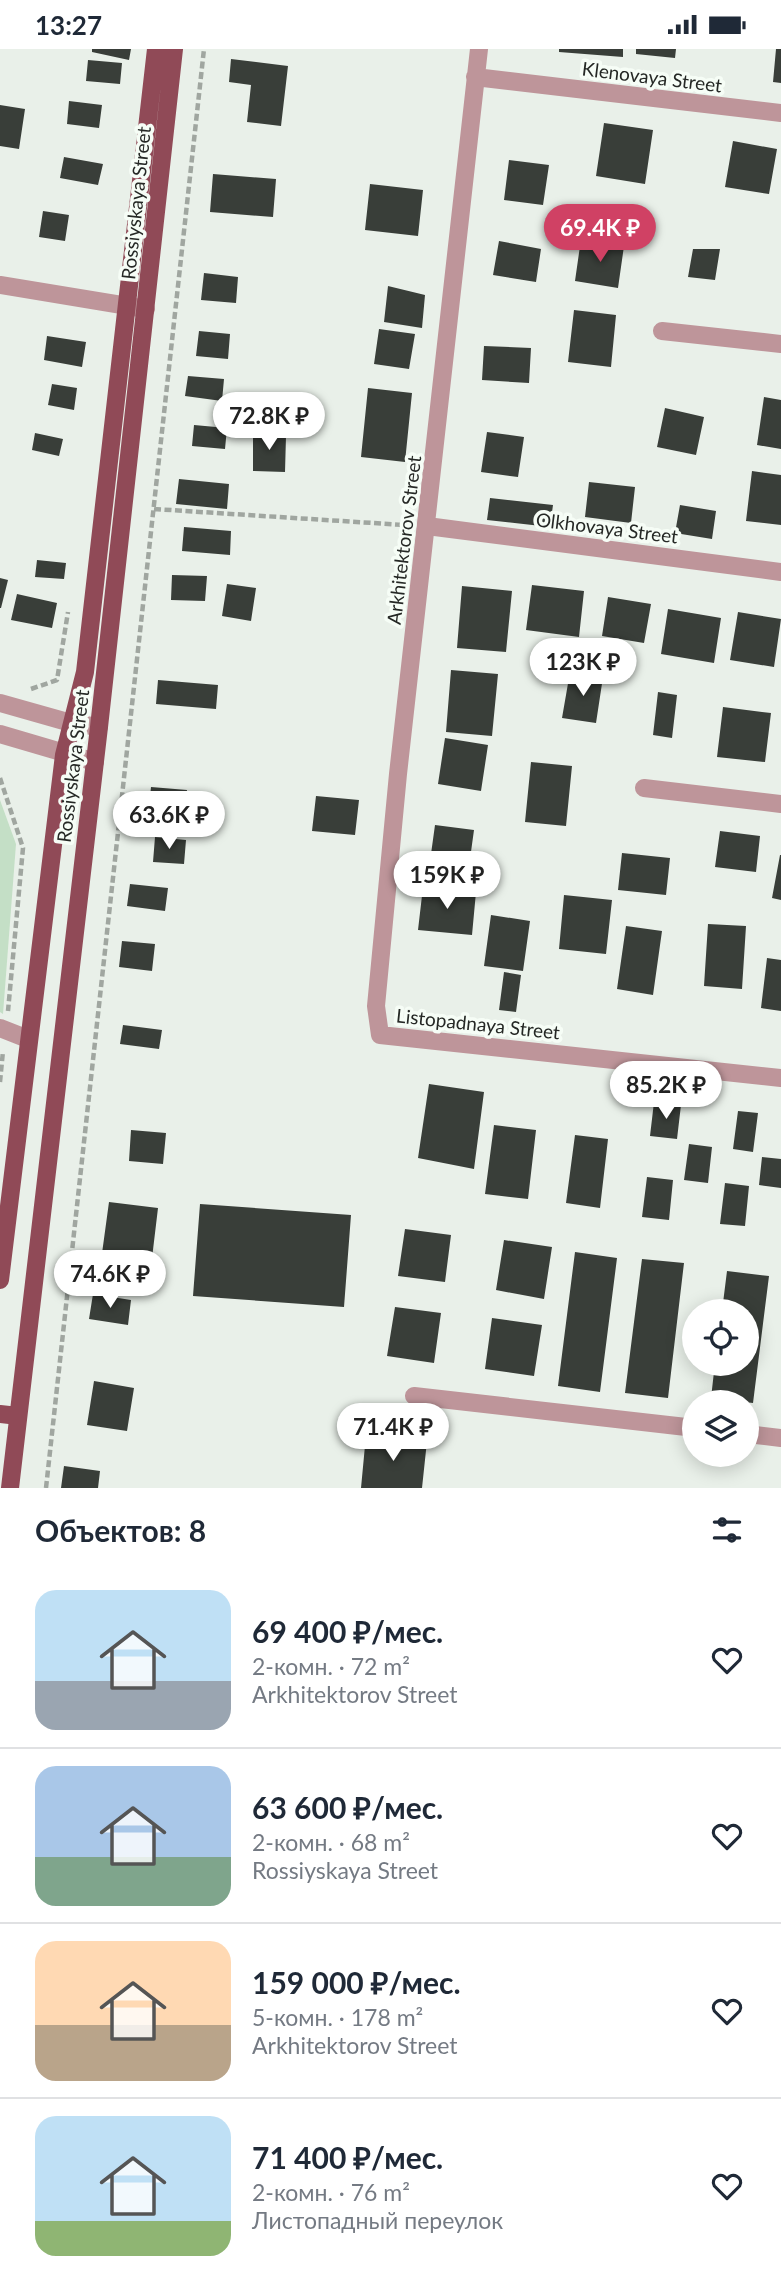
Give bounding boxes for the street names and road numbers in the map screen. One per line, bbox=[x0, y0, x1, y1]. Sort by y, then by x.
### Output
street label: Klenovaya Street bbox=[581, 56, 724, 97]
street label: Rossiyskaya Street bbox=[116, 125, 155, 281]
street label: Arkhitektorov Street bbox=[382, 454, 425, 626]
street label: Olkhovaya Street bbox=[535, 507, 680, 548]
street label: Rossiyskaya Street bbox=[52, 688, 93, 844]
street label: Listopadnaya Street bbox=[395, 1003, 561, 1044]

